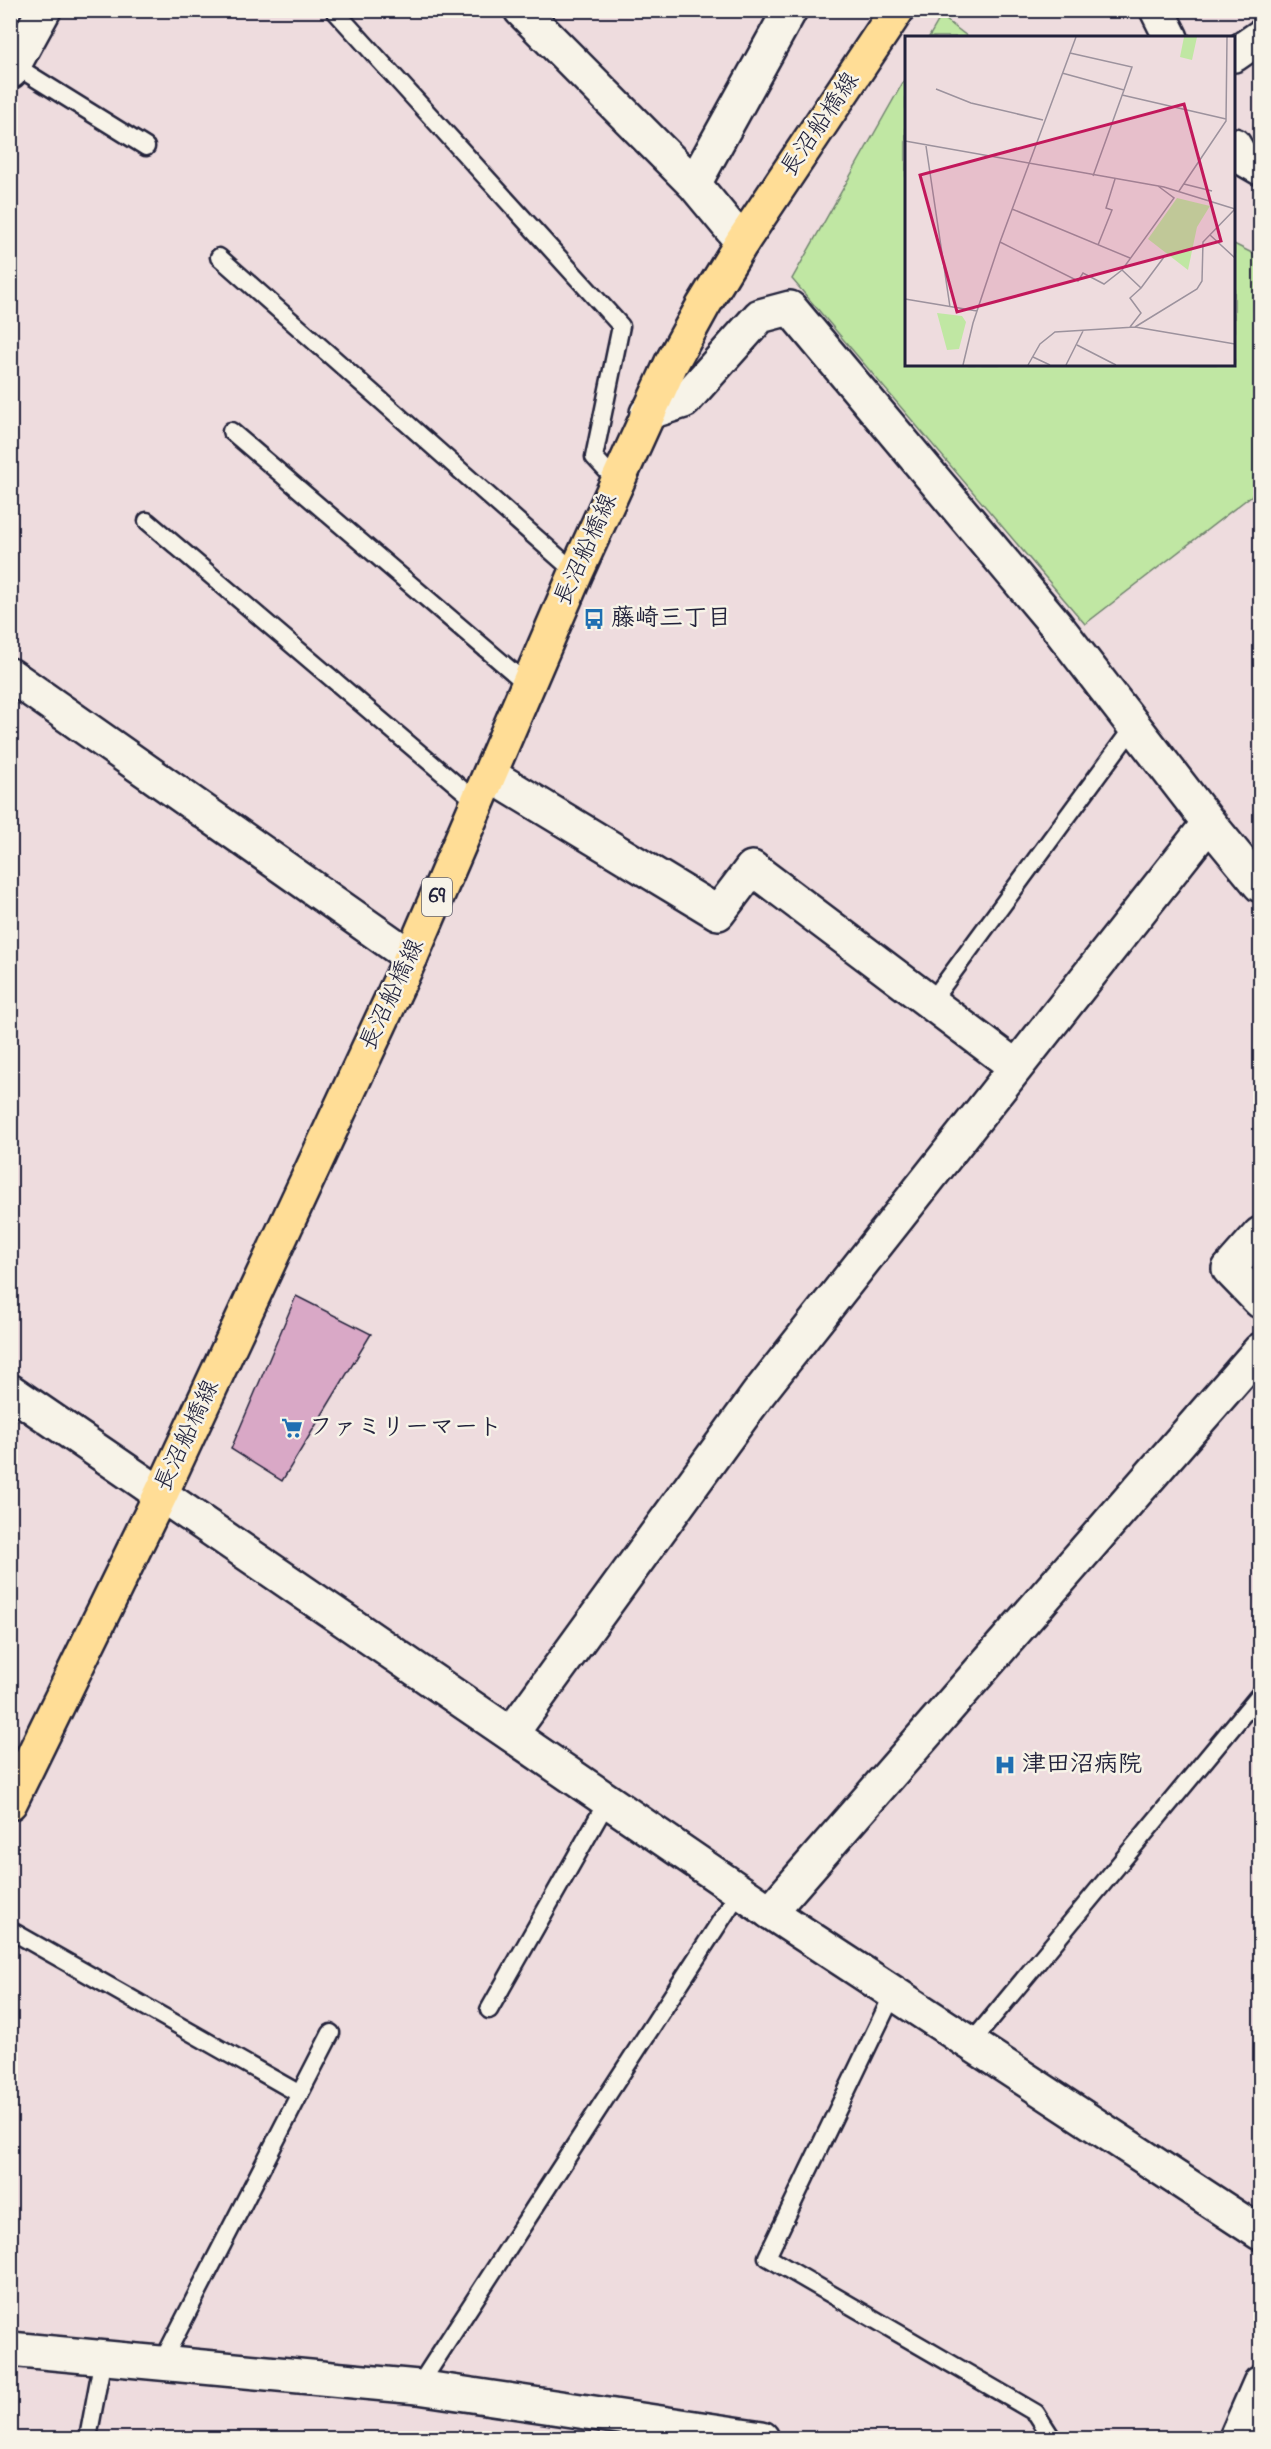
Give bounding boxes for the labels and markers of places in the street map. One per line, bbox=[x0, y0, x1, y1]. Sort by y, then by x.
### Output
place label: 藤崎三丁目 bbox=[611, 602, 731, 637]
bus stop icon: 藤崎三丁目 bbox=[582, 607, 606, 631]
place label: ファミリーマート bbox=[309, 1411, 502, 1446]
supermarket icon: ファミリーマート bbox=[280, 1416, 304, 1440]
place label: 津田沼病院 bbox=[1022, 1748, 1142, 1783]
hospital icon: 津田沼病院 bbox=[993, 1753, 1017, 1777]

